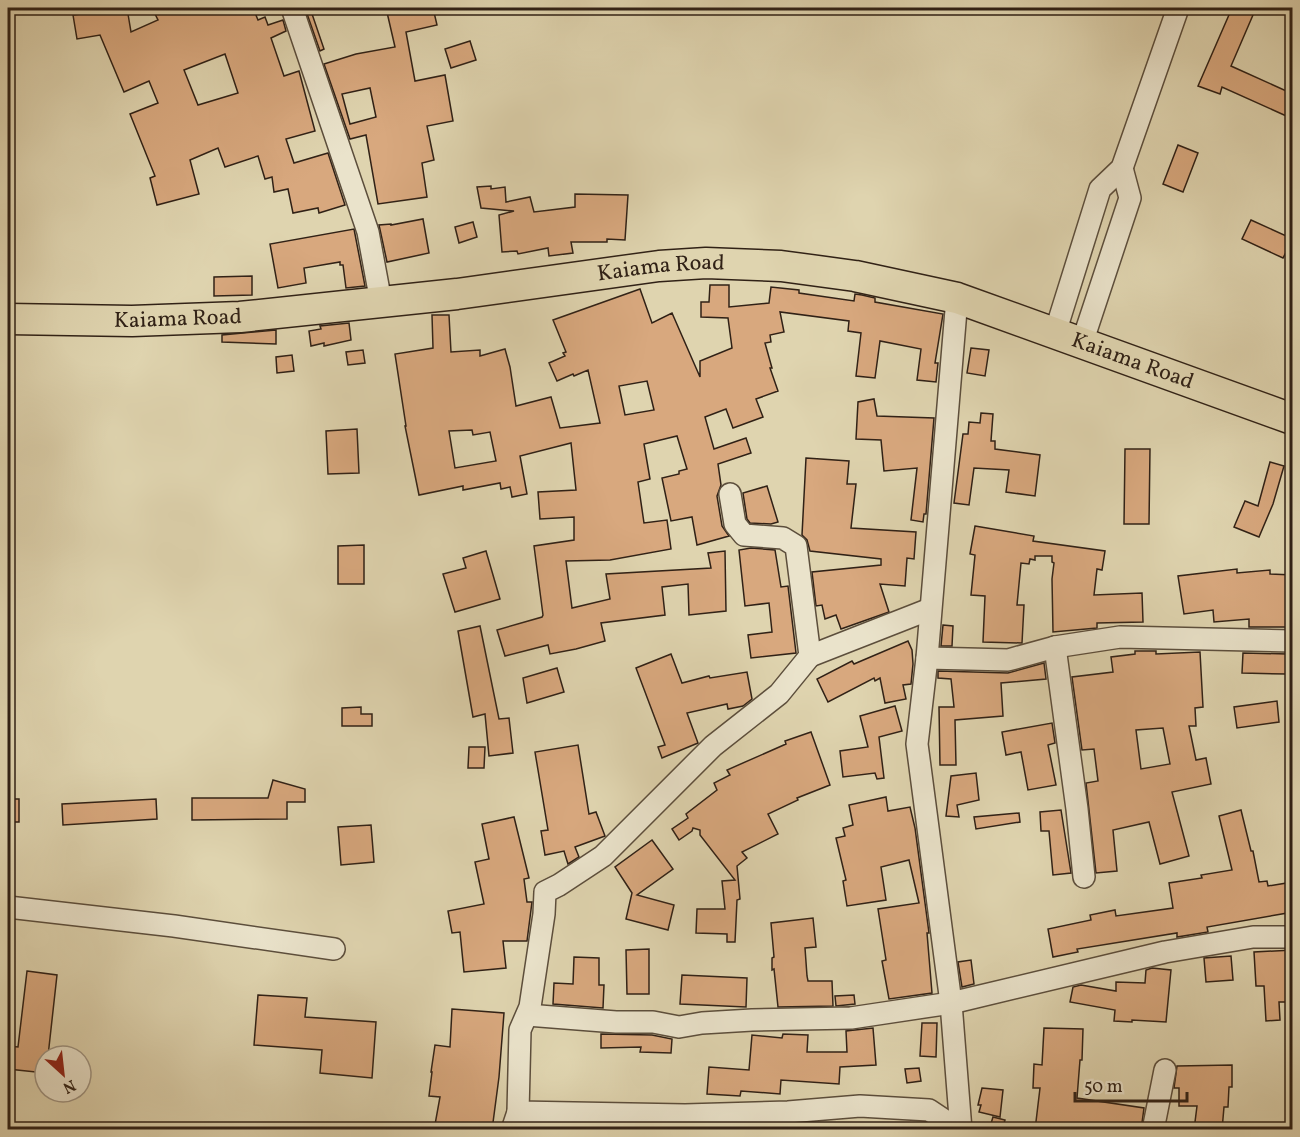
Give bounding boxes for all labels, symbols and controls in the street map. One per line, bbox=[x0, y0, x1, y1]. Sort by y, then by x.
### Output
street label: Kaiama Road bbox=[595, 247, 725, 290]
street label: Kaiama Road bbox=[114, 301, 243, 337]
street label: Kaiama Road bbox=[1067, 325, 1198, 398]
north arrow bbox=[33, 1044, 93, 1104]
scale bar bbox=[1075, 1065, 1188, 1103]
text: N bbox=[58, 1073, 79, 1098]
text: 50 m bbox=[1084, 1075, 1123, 1100]

